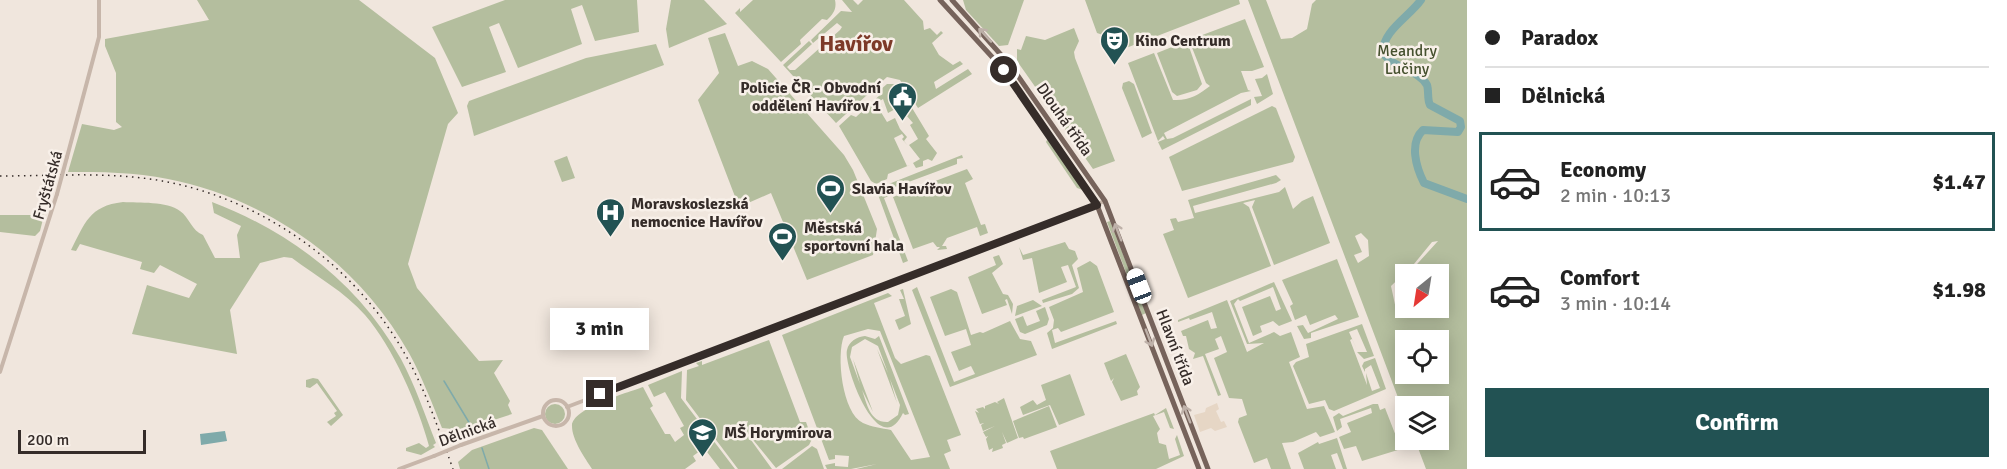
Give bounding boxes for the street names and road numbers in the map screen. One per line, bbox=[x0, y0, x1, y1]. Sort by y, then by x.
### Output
street label: Dlouhá třída bbox=[1032, 79, 1097, 160]
street label: Fryštátská bbox=[29, 148, 67, 222]
street label: Hlavní třída bbox=[1151, 306, 1199, 388]
street label: Dělnická bbox=[436, 412, 499, 452]

